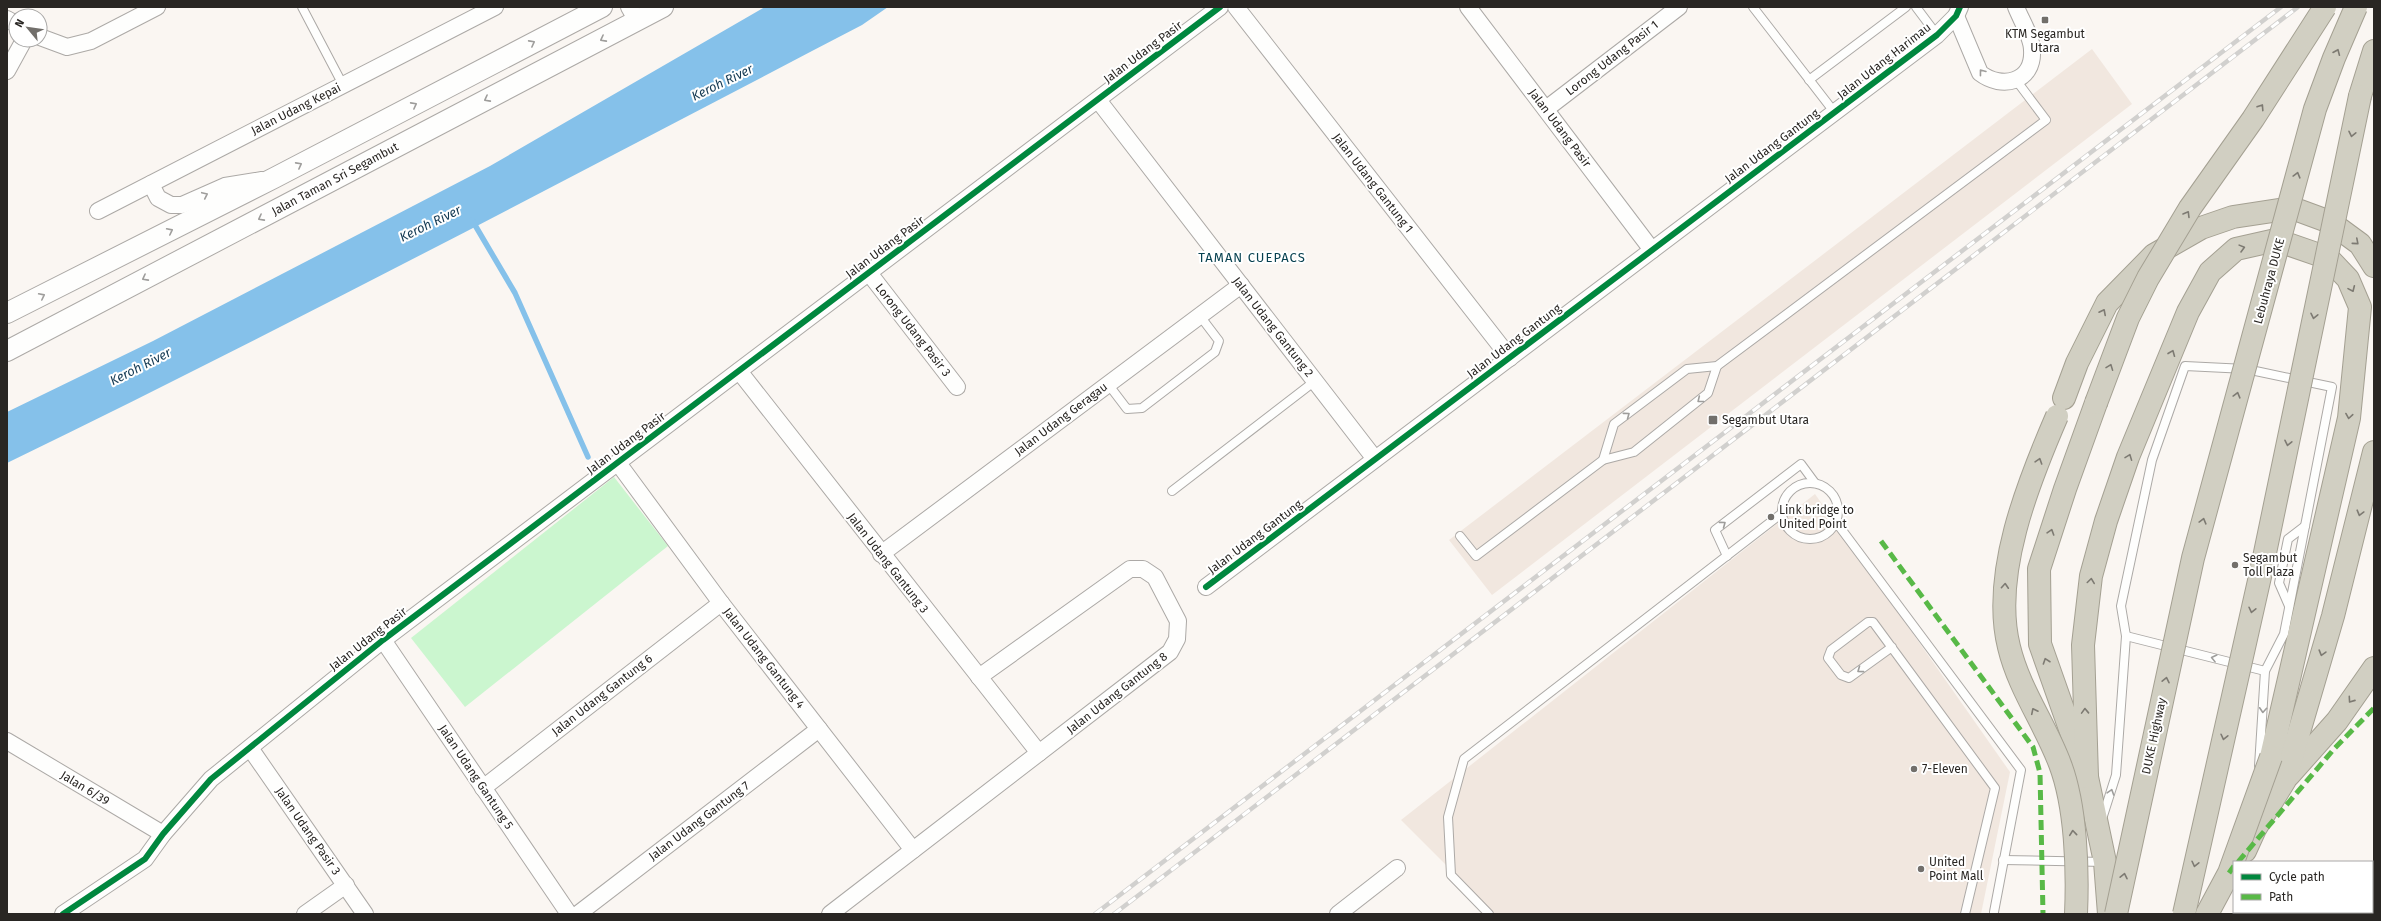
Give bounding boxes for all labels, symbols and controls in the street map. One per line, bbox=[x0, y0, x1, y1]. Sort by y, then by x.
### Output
north arrow bbox=[8, 8, 48, 48]
marker: KTM Segambut Utara bbox=[2040, 15, 2050, 25]
text: N bbox=[12, 17, 27, 30]
street label: Jalan Udang Pasir bbox=[1101, 18, 1185, 86]
street label: Lorong Udang Pasir 1 bbox=[1563, 18, 1661, 98]
street label: Jalan Udang Harimau bbox=[1834, 20, 1934, 102]
place label: KTM Segambut Utara bbox=[2005, 27, 2086, 55]
one-way arrow bbox=[599, 34, 607, 42]
one-way arrow bbox=[528, 41, 536, 48]
one-way arrow bbox=[2332, 48, 2340, 55]
water label: Keroh River bbox=[689, 61, 756, 104]
one-way arrow bbox=[1979, 69, 1986, 76]
street label: Jalan Udang Kepai bbox=[249, 80, 343, 138]
street label: Jalan Udang Pasir bbox=[1526, 86, 1594, 170]
one-way arrow bbox=[484, 94, 492, 102]
one-way arrow bbox=[410, 103, 417, 110]
one-way arrow bbox=[2256, 104, 2264, 111]
street label: Jalan Udang Gantung bbox=[1722, 106, 1822, 186]
street label: Jalan Udang Gantung 1 bbox=[1330, 130, 1416, 236]
one-way arrow bbox=[2349, 131, 2357, 137]
street label: Jalan Taman Sri Segambut bbox=[269, 139, 401, 218]
one-way arrow bbox=[294, 163, 302, 170]
one-way arrow bbox=[2293, 172, 2301, 179]
one-way arrow bbox=[201, 192, 209, 200]
water label: Keroh River bbox=[397, 202, 464, 245]
one-way arrow bbox=[2182, 211, 2189, 218]
one-way arrow bbox=[257, 213, 265, 221]
street label: Jalan Udang Pasir bbox=[843, 213, 927, 281]
one-way arrow bbox=[166, 228, 173, 236]
street label: Lebuhraya DUKE bbox=[2251, 236, 2287, 326]
one-way arrow bbox=[2351, 237, 2359, 244]
one-way arrow bbox=[2238, 244, 2245, 253]
district label: TAMAN CUEPACS bbox=[1198, 250, 1306, 265]
one-way arrow bbox=[142, 273, 150, 281]
street label: Jalan Udang Gantung 2 bbox=[1230, 274, 1316, 380]
street label: Lorong Udang Pasir 3 bbox=[872, 281, 954, 379]
one-way arrow bbox=[2347, 284, 2355, 292]
one-way arrow bbox=[38, 293, 45, 301]
street label: Jalan Udang Gantung bbox=[1464, 301, 1564, 381]
one-way arrow bbox=[2098, 309, 2106, 316]
one-way arrow bbox=[2311, 313, 2319, 319]
water label: Keroh River bbox=[107, 344, 174, 388]
one-way arrow bbox=[2167, 349, 2175, 356]
one-way arrow bbox=[2105, 364, 2113, 371]
street label: Jalan Udang Geragau bbox=[1012, 380, 1110, 458]
one-way arrow bbox=[2233, 392, 2241, 399]
one-way arrow bbox=[1697, 395, 1704, 402]
street label: Jalan Udang Pasir bbox=[584, 409, 668, 477]
one-way arrow bbox=[1622, 412, 1629, 419]
place label: Segambut Utara bbox=[1722, 413, 1809, 427]
one-way arrow bbox=[2345, 413, 2354, 420]
marker: Segambut Utara bbox=[1707, 414, 1719, 426]
one-way arrow bbox=[2284, 440, 2292, 446]
one-way arrow bbox=[2124, 453, 2132, 460]
one-way arrow bbox=[2034, 457, 2043, 464]
street label: Jalan Udang Gantung bbox=[1205, 497, 1305, 577]
place label: Link bridge to United Point bbox=[1779, 503, 1854, 531]
street label: Jalan Udang Gantung 3 bbox=[845, 510, 931, 616]
one-way arrow bbox=[2356, 510, 2364, 517]
marker: Link bridge to United Point bbox=[1766, 512, 1776, 522]
one-way arrow bbox=[2198, 518, 2207, 525]
one-way arrow bbox=[1719, 522, 1726, 529]
one-way arrow bbox=[2046, 528, 2055, 535]
place label: Segambut Toll Plaza bbox=[2243, 551, 2298, 579]
marker: Segambut Toll Plaza bbox=[2230, 560, 2240, 570]
one-way arrow bbox=[2086, 578, 2095, 584]
one-way arrow bbox=[2001, 583, 2010, 589]
street label: Jalan Udang Pasir bbox=[326, 604, 410, 674]
street label: Jalan Udang Gantung 4 bbox=[720, 605, 808, 712]
one-way arrow bbox=[2249, 607, 2257, 613]
street label: Jalan Udang Gantung 8 bbox=[1064, 649, 1170, 737]
one-way arrow bbox=[2318, 649, 2327, 656]
street label: Jalan Udang Gantung 6 bbox=[549, 651, 655, 739]
one-way arrow bbox=[2211, 654, 2218, 663]
one-way arrow bbox=[2043, 658, 2051, 665]
one-way arrow bbox=[1857, 665, 1864, 673]
one-way arrow bbox=[2162, 677, 2170, 684]
street label: DUKE Highway bbox=[2139, 696, 2169, 776]
one-way arrow bbox=[2348, 696, 2356, 703]
one-way arrow bbox=[2031, 707, 2039, 715]
one-way arrow bbox=[2258, 707, 2267, 713]
one-way arrow bbox=[2080, 708, 2089, 714]
street label: Jalan Udang Gantung 5 bbox=[436, 722, 516, 832]
one-way arrow bbox=[2220, 734, 2228, 740]
place label: 7-Eleven bbox=[1922, 762, 1968, 776]
marker: 7-Eleven bbox=[1909, 764, 1919, 774]
street label: Jalan 6/39 bbox=[58, 768, 112, 808]
street label: Jalan Udang Gantung 7 bbox=[646, 779, 752, 863]
street label: Jalan Udang Pasir 3 bbox=[272, 784, 344, 878]
one-way arrow bbox=[2106, 789, 2115, 796]
one-way arrow bbox=[2069, 830, 2078, 836]
place label: United Point Mall bbox=[1929, 855, 1984, 883]
one-way arrow bbox=[2192, 861, 2200, 867]
legend bbox=[2233, 861, 2373, 913]
marker: United Point Mall bbox=[1916, 864, 1926, 874]
text: Cycle path bbox=[2269, 870, 2325, 884]
one-way arrow bbox=[2119, 873, 2127, 879]
text: Path bbox=[2269, 890, 2293, 904]

